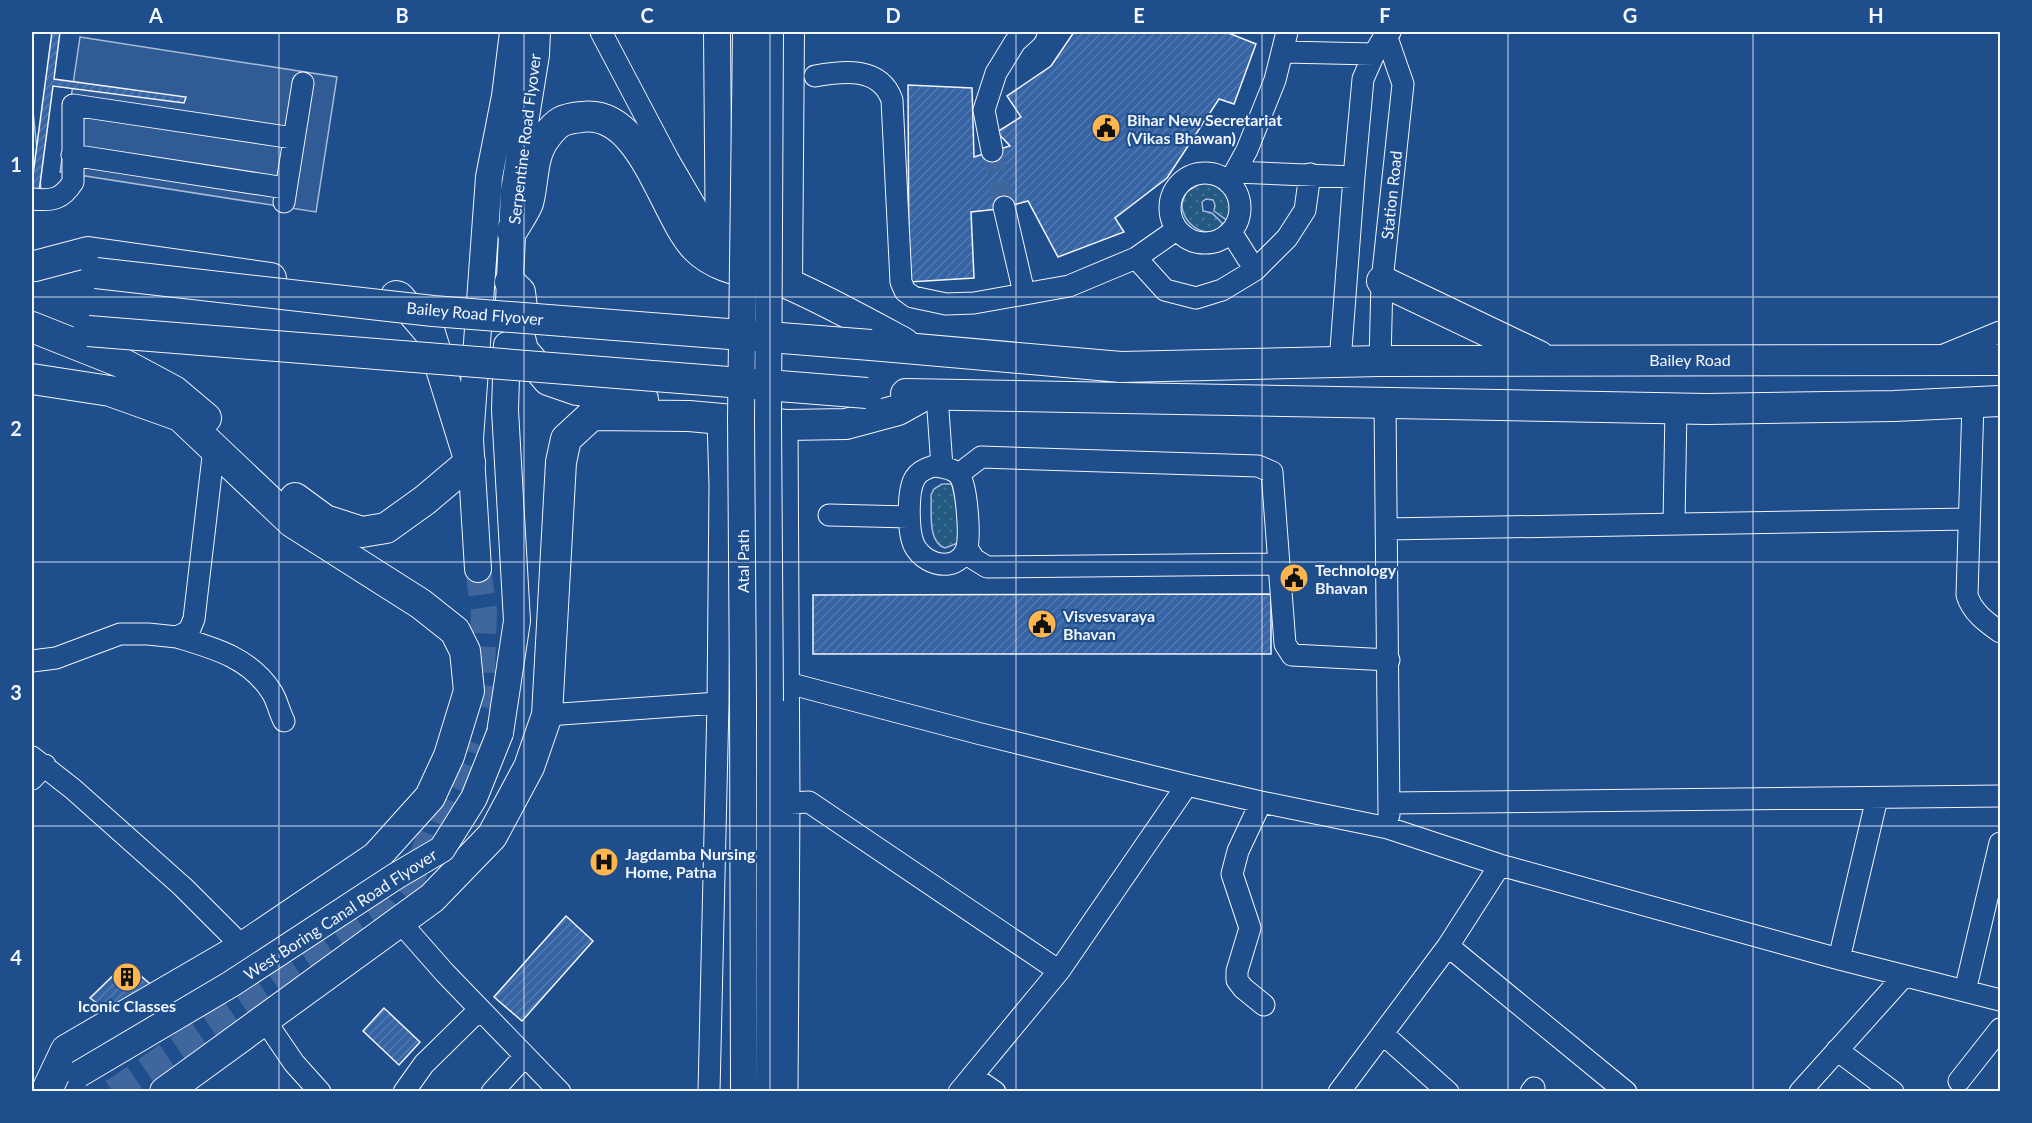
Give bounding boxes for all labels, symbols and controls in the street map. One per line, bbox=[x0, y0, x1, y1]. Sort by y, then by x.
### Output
text: A bbox=[148, 3, 163, 27]
text: B bbox=[395, 3, 409, 27]
text: C bbox=[640, 3, 654, 27]
text: D bbox=[885, 3, 901, 27]
text: E bbox=[1133, 3, 1145, 27]
text: F bbox=[1379, 3, 1391, 27]
text: G bbox=[1623, 3, 1637, 27]
text: H bbox=[1868, 3, 1884, 27]
street label: Serpentine Road Flyover bbox=[504, 52, 544, 225]
place label: Bihar New Secretariat (Vikas Bhawan) bbox=[1127, 110, 1282, 147]
public building icon: Bihar New Secretariat (Vikas Bhawan) bbox=[1090, 112, 1122, 144]
street label: Station Road bbox=[1377, 150, 1405, 240]
text: 1 bbox=[10, 152, 22, 176]
street label: Bailey Road Flyover bbox=[406, 298, 544, 328]
street label: Bailey Road bbox=[1649, 350, 1731, 369]
text: 2 bbox=[10, 416, 22, 440]
street label: Atal Path bbox=[733, 529, 752, 593]
place label: Technology Bhavan bbox=[1315, 560, 1397, 597]
public building icon: Technology Bhavan bbox=[1278, 562, 1310, 594]
place label: Visvesvaraya Bhavan bbox=[1062, 606, 1155, 643]
public building icon: Visvesvaraya Bhavan bbox=[1026, 608, 1058, 640]
text: 3 bbox=[10, 680, 22, 704]
street label: West Boring Canal Road Flyover bbox=[240, 844, 440, 984]
place label: Jagdamba Nursing Home, Patna bbox=[625, 844, 756, 881]
hospital icon: Jagdamba Nursing Home, Patna bbox=[588, 846, 620, 878]
text: 4 bbox=[10, 945, 22, 969]
building icon: Iconic Classes bbox=[111, 961, 143, 993]
place label: Iconic Classes bbox=[78, 996, 176, 1015]

